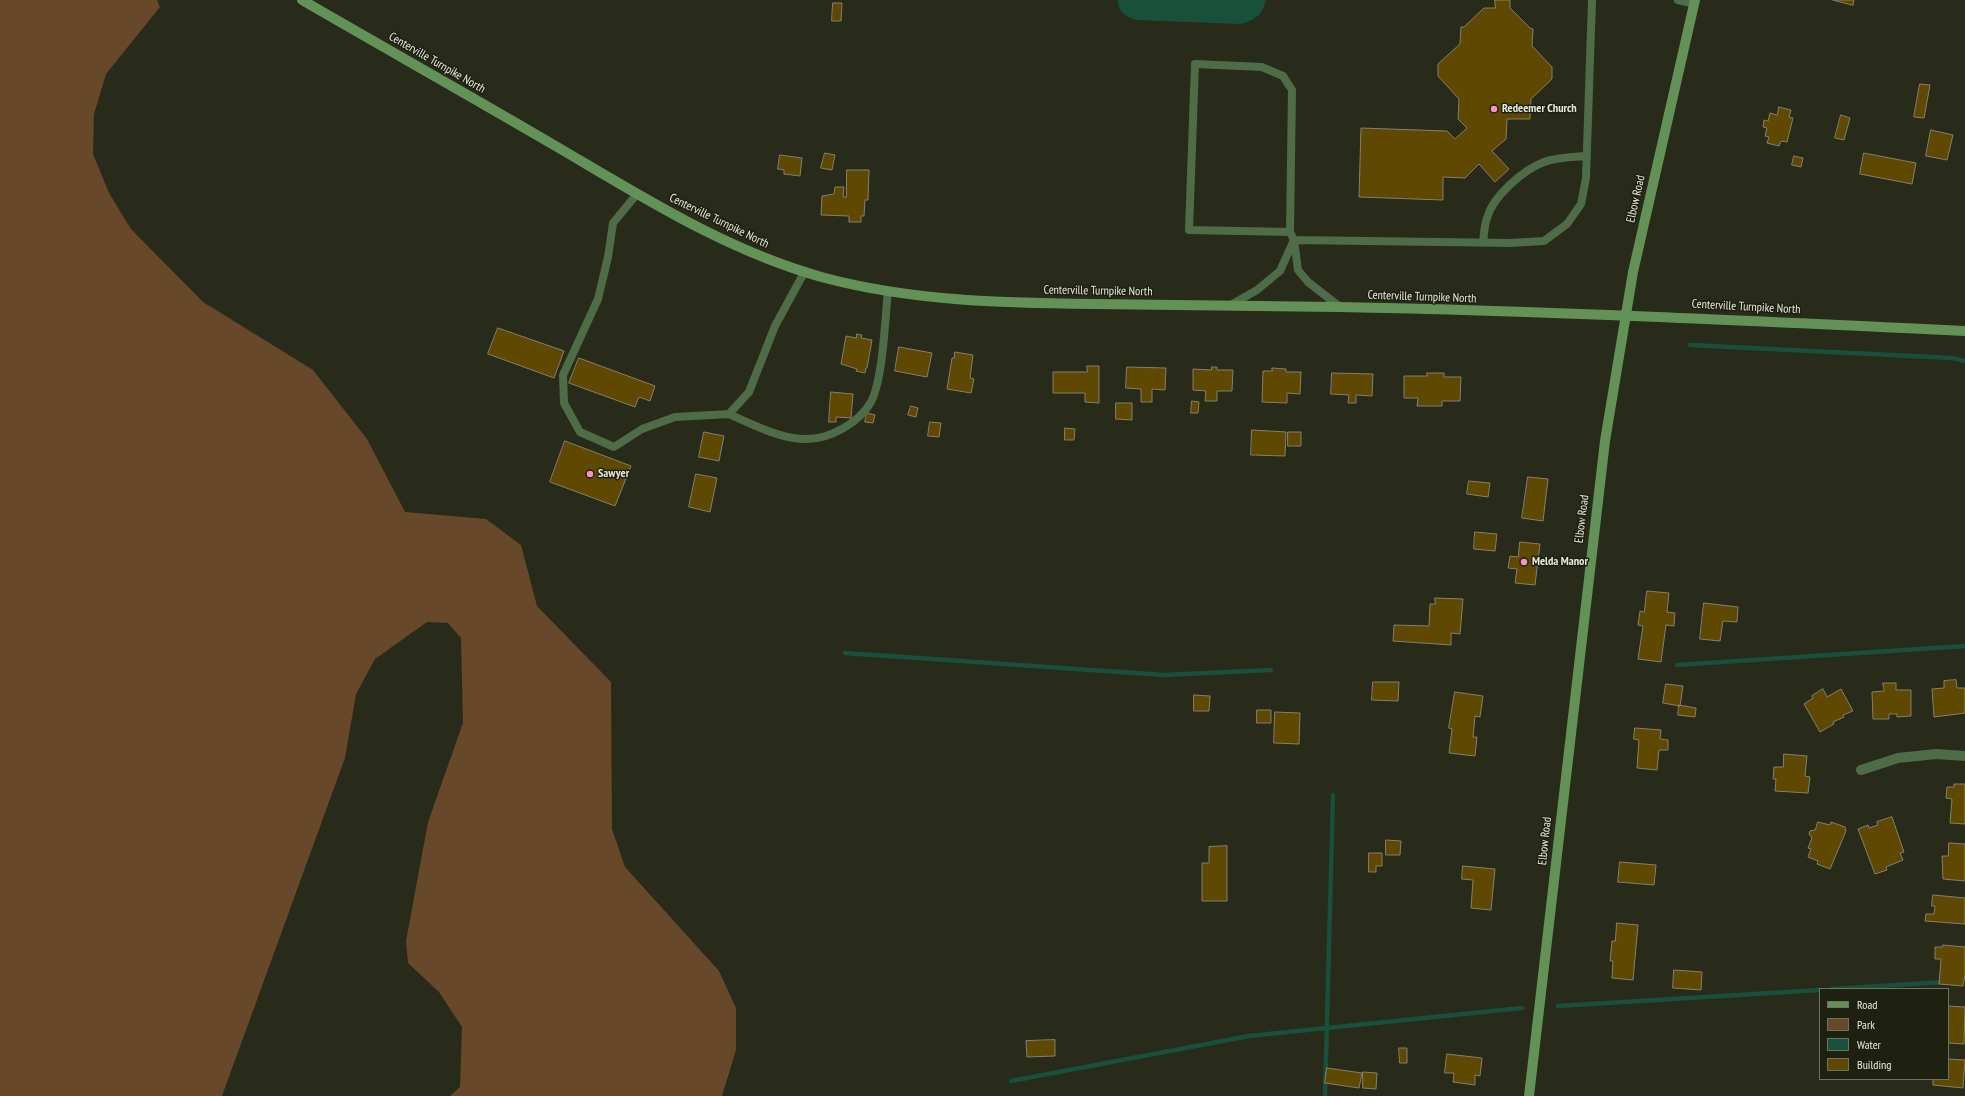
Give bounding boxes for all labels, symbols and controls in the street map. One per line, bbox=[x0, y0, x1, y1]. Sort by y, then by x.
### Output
street label: Centerville Turnpike North bbox=[386, 30, 488, 96]
place label: Redeemer Church bbox=[1502, 102, 1577, 116]
marker: Redeemer Church bbox=[1489, 104, 1499, 114]
street label: Elbow Road bbox=[1624, 174, 1648, 224]
street label: Centerville Turnpike North bbox=[667, 191, 771, 251]
street label: Centerville Turnpike North bbox=[1043, 283, 1153, 299]
street label: Centerville Turnpike North bbox=[1367, 288, 1477, 306]
street label: Centerville Turnpike North bbox=[1691, 297, 1801, 317]
place label: Sawyer bbox=[598, 467, 629, 481]
marker: Sawyer bbox=[585, 469, 595, 479]
street label: Elbow Road bbox=[1572, 494, 1592, 544]
place label: Melda Manor bbox=[1532, 555, 1588, 569]
marker: Melda Manor bbox=[1519, 557, 1529, 567]
street label: Elbow Road bbox=[1535, 816, 1555, 866]
legend bbox=[1819, 988, 1949, 1080]
text: Road bbox=[1857, 997, 1877, 1012]
text: Park bbox=[1857, 1017, 1875, 1032]
text: Water bbox=[1857, 1037, 1881, 1052]
text: Building bbox=[1857, 1057, 1892, 1072]

